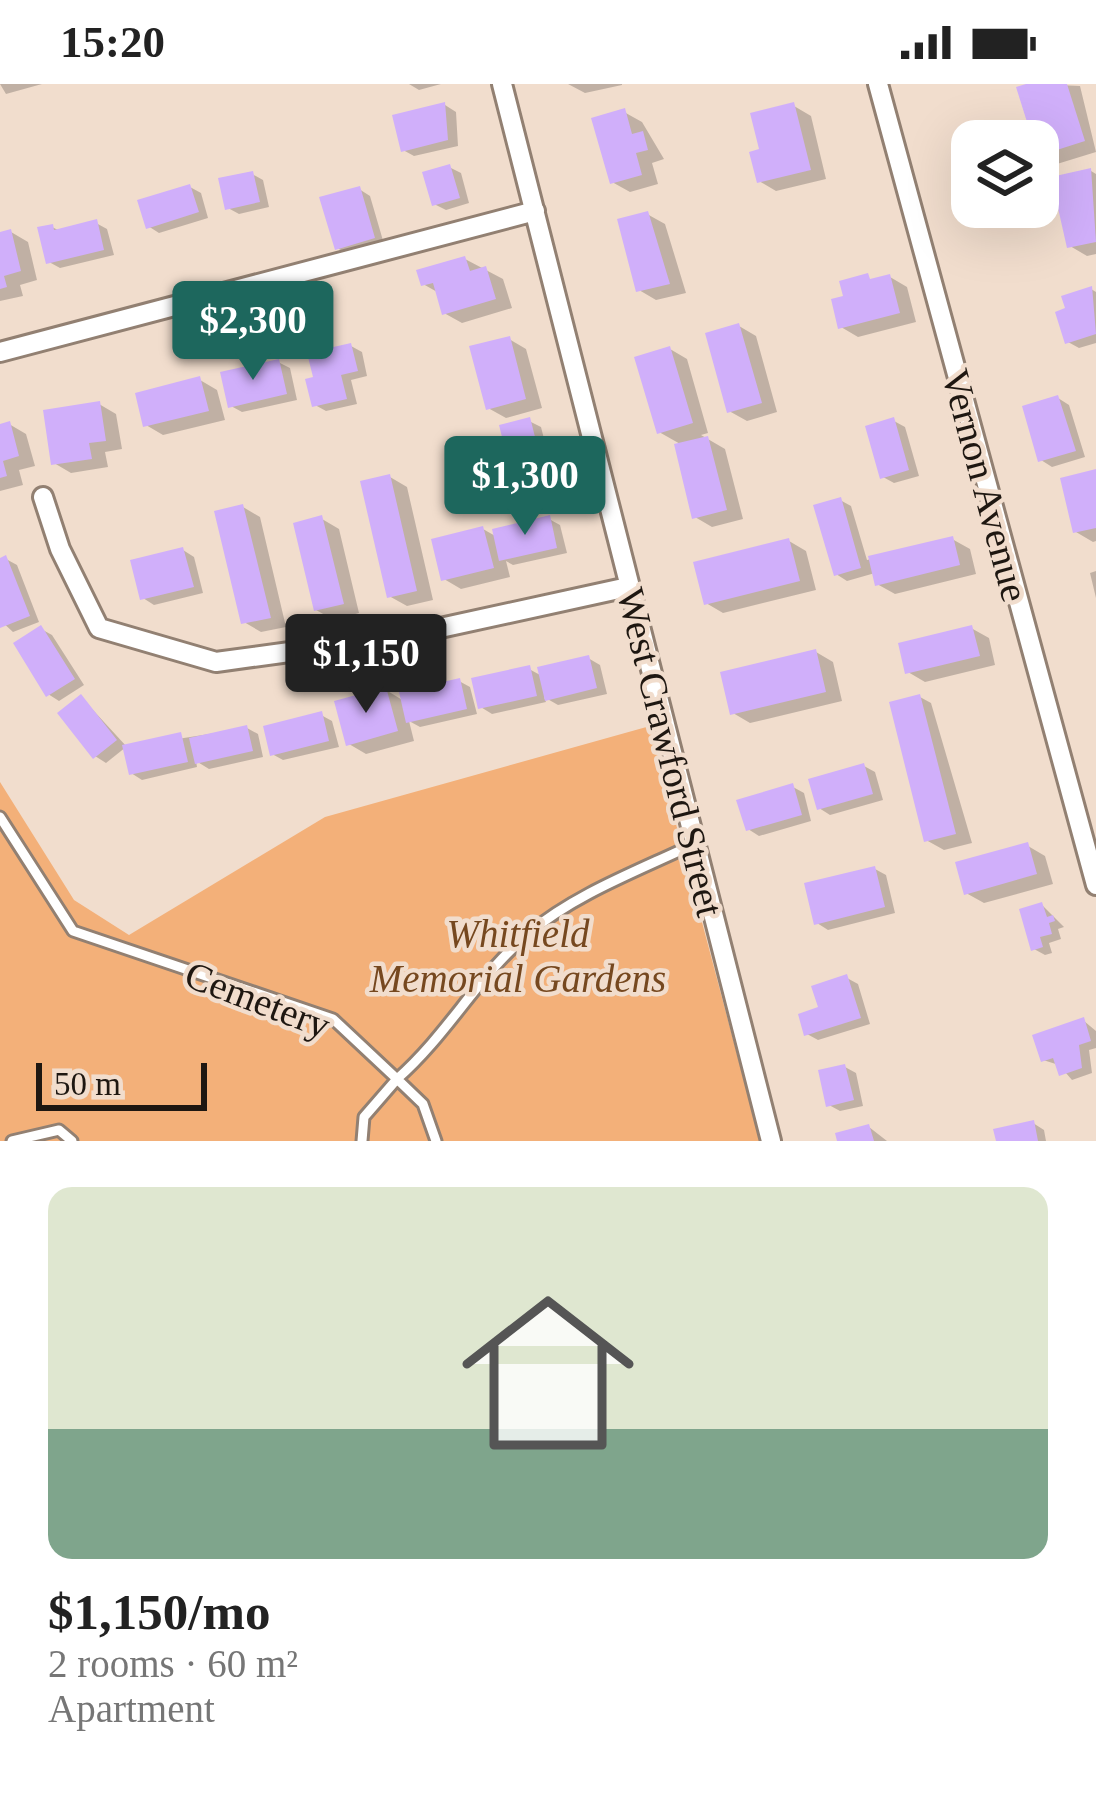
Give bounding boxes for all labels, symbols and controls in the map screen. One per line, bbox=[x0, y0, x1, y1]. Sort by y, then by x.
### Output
text: 15:20 bbox=[60, 17, 165, 67]
map controls bbox=[951, 120, 1059, 228]
button: layers bbox=[951, 120, 1059, 228]
pin: $2,300 bbox=[155, 281, 351, 383]
text: $2,300 bbox=[199, 298, 307, 341]
street label: Vernon Avenue bbox=[934, 364, 1037, 606]
pin: $1,300 bbox=[427, 436, 623, 538]
text: $1,300 bbox=[471, 453, 579, 496]
street label: West Crawford Street bbox=[609, 583, 732, 921]
pin: $1,150 bbox=[268, 614, 464, 716]
text: $1,150 bbox=[312, 631, 420, 674]
park label: Whitfield Memorial Gardens bbox=[369, 912, 666, 1000]
street label: Cemetery bbox=[179, 952, 337, 1048]
scale bar bbox=[36, 1057, 207, 1110]
text: 50 m bbox=[54, 1066, 121, 1102]
icon: home bbox=[440, 1265, 656, 1481]
text: $1,150/mo bbox=[48, 1584, 270, 1640]
text: 2 rooms · 60 m² bbox=[48, 1642, 298, 1685]
text: Apartment bbox=[48, 1687, 215, 1730]

